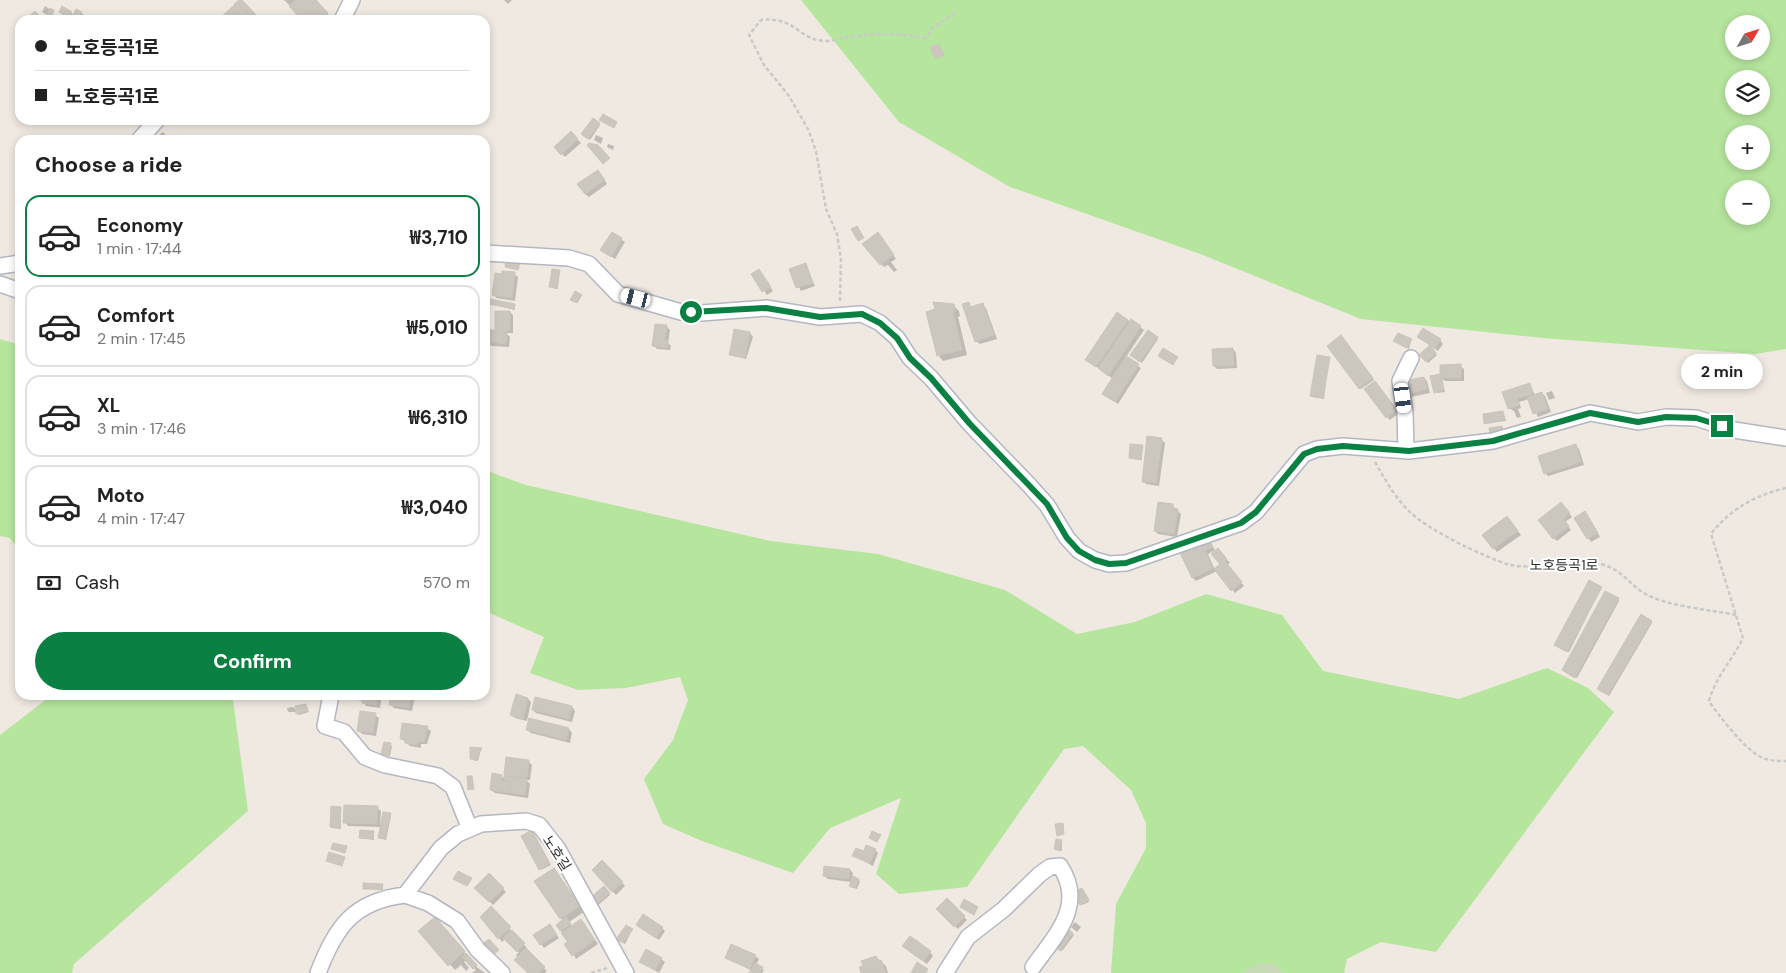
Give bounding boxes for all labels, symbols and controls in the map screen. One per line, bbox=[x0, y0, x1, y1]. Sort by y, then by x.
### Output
north arrow bbox=[1725, 15, 1770, 60]
map controls bbox=[1725, 15, 1770, 225]
text: 노호등곡1로 bbox=[65, 35, 159, 60]
button: layers bbox=[1725, 70, 1770, 115]
text: 노호등곡1로 bbox=[65, 84, 159, 109]
button: + bbox=[1725, 125, 1770, 170]
text: Choose a ride bbox=[35, 150, 183, 179]
button: − bbox=[1725, 180, 1770, 225]
text: Economy bbox=[97, 213, 184, 238]
icon: car bbox=[37, 214, 82, 259]
text: ₩3,710 bbox=[410, 225, 468, 250]
text: 1 min · 17:44 bbox=[97, 238, 181, 259]
car bbox=[619, 287, 652, 309]
route start bbox=[680, 301, 702, 323]
text: Comfort bbox=[97, 303, 175, 328]
icon: car bbox=[37, 304, 82, 349]
text: ₩5,010 bbox=[407, 315, 468, 340]
text: 2 min · 17:45 bbox=[97, 328, 186, 349]
callout: 2 min bbox=[1681, 354, 1763, 388]
text: 2 min bbox=[1701, 361, 1743, 382]
car bbox=[1393, 382, 1412, 414]
text: XL bbox=[97, 393, 120, 418]
icon: car bbox=[37, 394, 82, 439]
text: ₩6,310 bbox=[408, 405, 468, 430]
route end bbox=[1711, 415, 1733, 437]
text: 3 min · 17:46 bbox=[97, 418, 186, 439]
text: Moto bbox=[97, 483, 145, 508]
icon: car bbox=[37, 484, 82, 529]
text: ₩3,040 bbox=[402, 495, 468, 520]
text: 4 min · 17:47 bbox=[97, 508, 185, 529]
street label: 노호등곡1로 bbox=[1530, 556, 1598, 574]
icon: cash bbox=[35, 569, 63, 597]
text: Cash bbox=[75, 570, 119, 595]
text: 570 m bbox=[423, 572, 470, 593]
button: Confirm bbox=[35, 632, 470, 690]
street label: 노호길 bbox=[539, 832, 575, 874]

